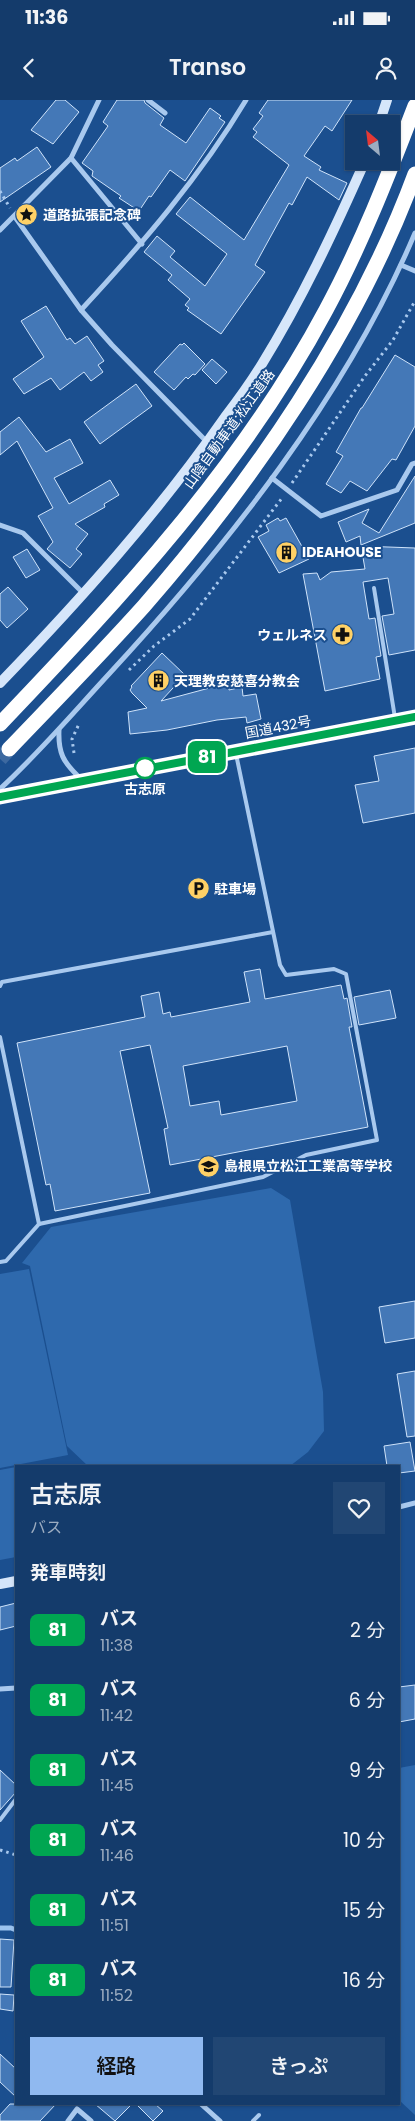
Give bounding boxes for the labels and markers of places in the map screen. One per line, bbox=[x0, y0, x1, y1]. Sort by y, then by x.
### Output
place icon: 道路拡張記念碑 bbox=[15, 203, 39, 227]
place label: 道路拡張記念碑 bbox=[43, 205, 141, 225]
building icon: IDEAHOUSE bbox=[274, 540, 298, 564]
place label: IDEAHOUSE bbox=[302, 542, 382, 562]
pharmacy icon: ウェルネス bbox=[331, 623, 355, 647]
place label: ウェルネス bbox=[257, 625, 327, 645]
building icon: 天理教安慈喜分教会 bbox=[146, 669, 170, 693]
place label: 天理教安慈喜分教会 bbox=[174, 671, 300, 691]
marker: 古志原 bbox=[134, 757, 156, 779]
place label: 古志原 bbox=[124, 779, 166, 799]
parking icon: 駐車場 bbox=[186, 877, 210, 901]
place label: 駐車場 bbox=[214, 879, 256, 899]
school or university icon: 島根県立松江工業高等学校 bbox=[196, 1154, 220, 1178]
place label: 島根県立松江工業高等学校 bbox=[224, 1156, 392, 1176]

